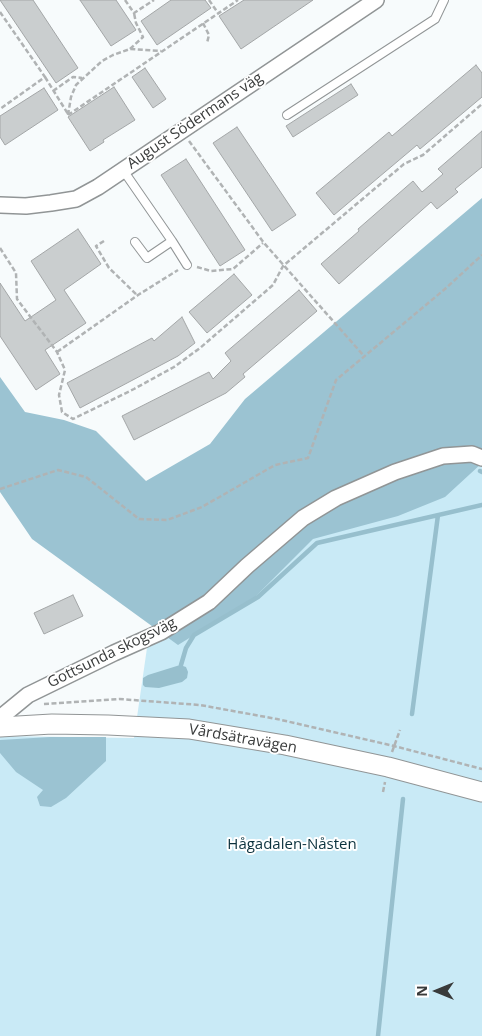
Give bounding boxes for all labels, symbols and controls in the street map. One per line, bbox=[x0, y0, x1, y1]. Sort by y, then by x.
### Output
street label: August Södermans väg bbox=[124, 69, 266, 173]
street label: Gottsunda skogsväg bbox=[45, 614, 179, 692]
street label: Vårdsätravägen bbox=[188, 721, 298, 757]
park label: Hågadalen-Nåsten bbox=[227, 836, 357, 854]
north arrow bbox=[412, 966, 462, 1016]
text: N bbox=[412, 985, 431, 997]

